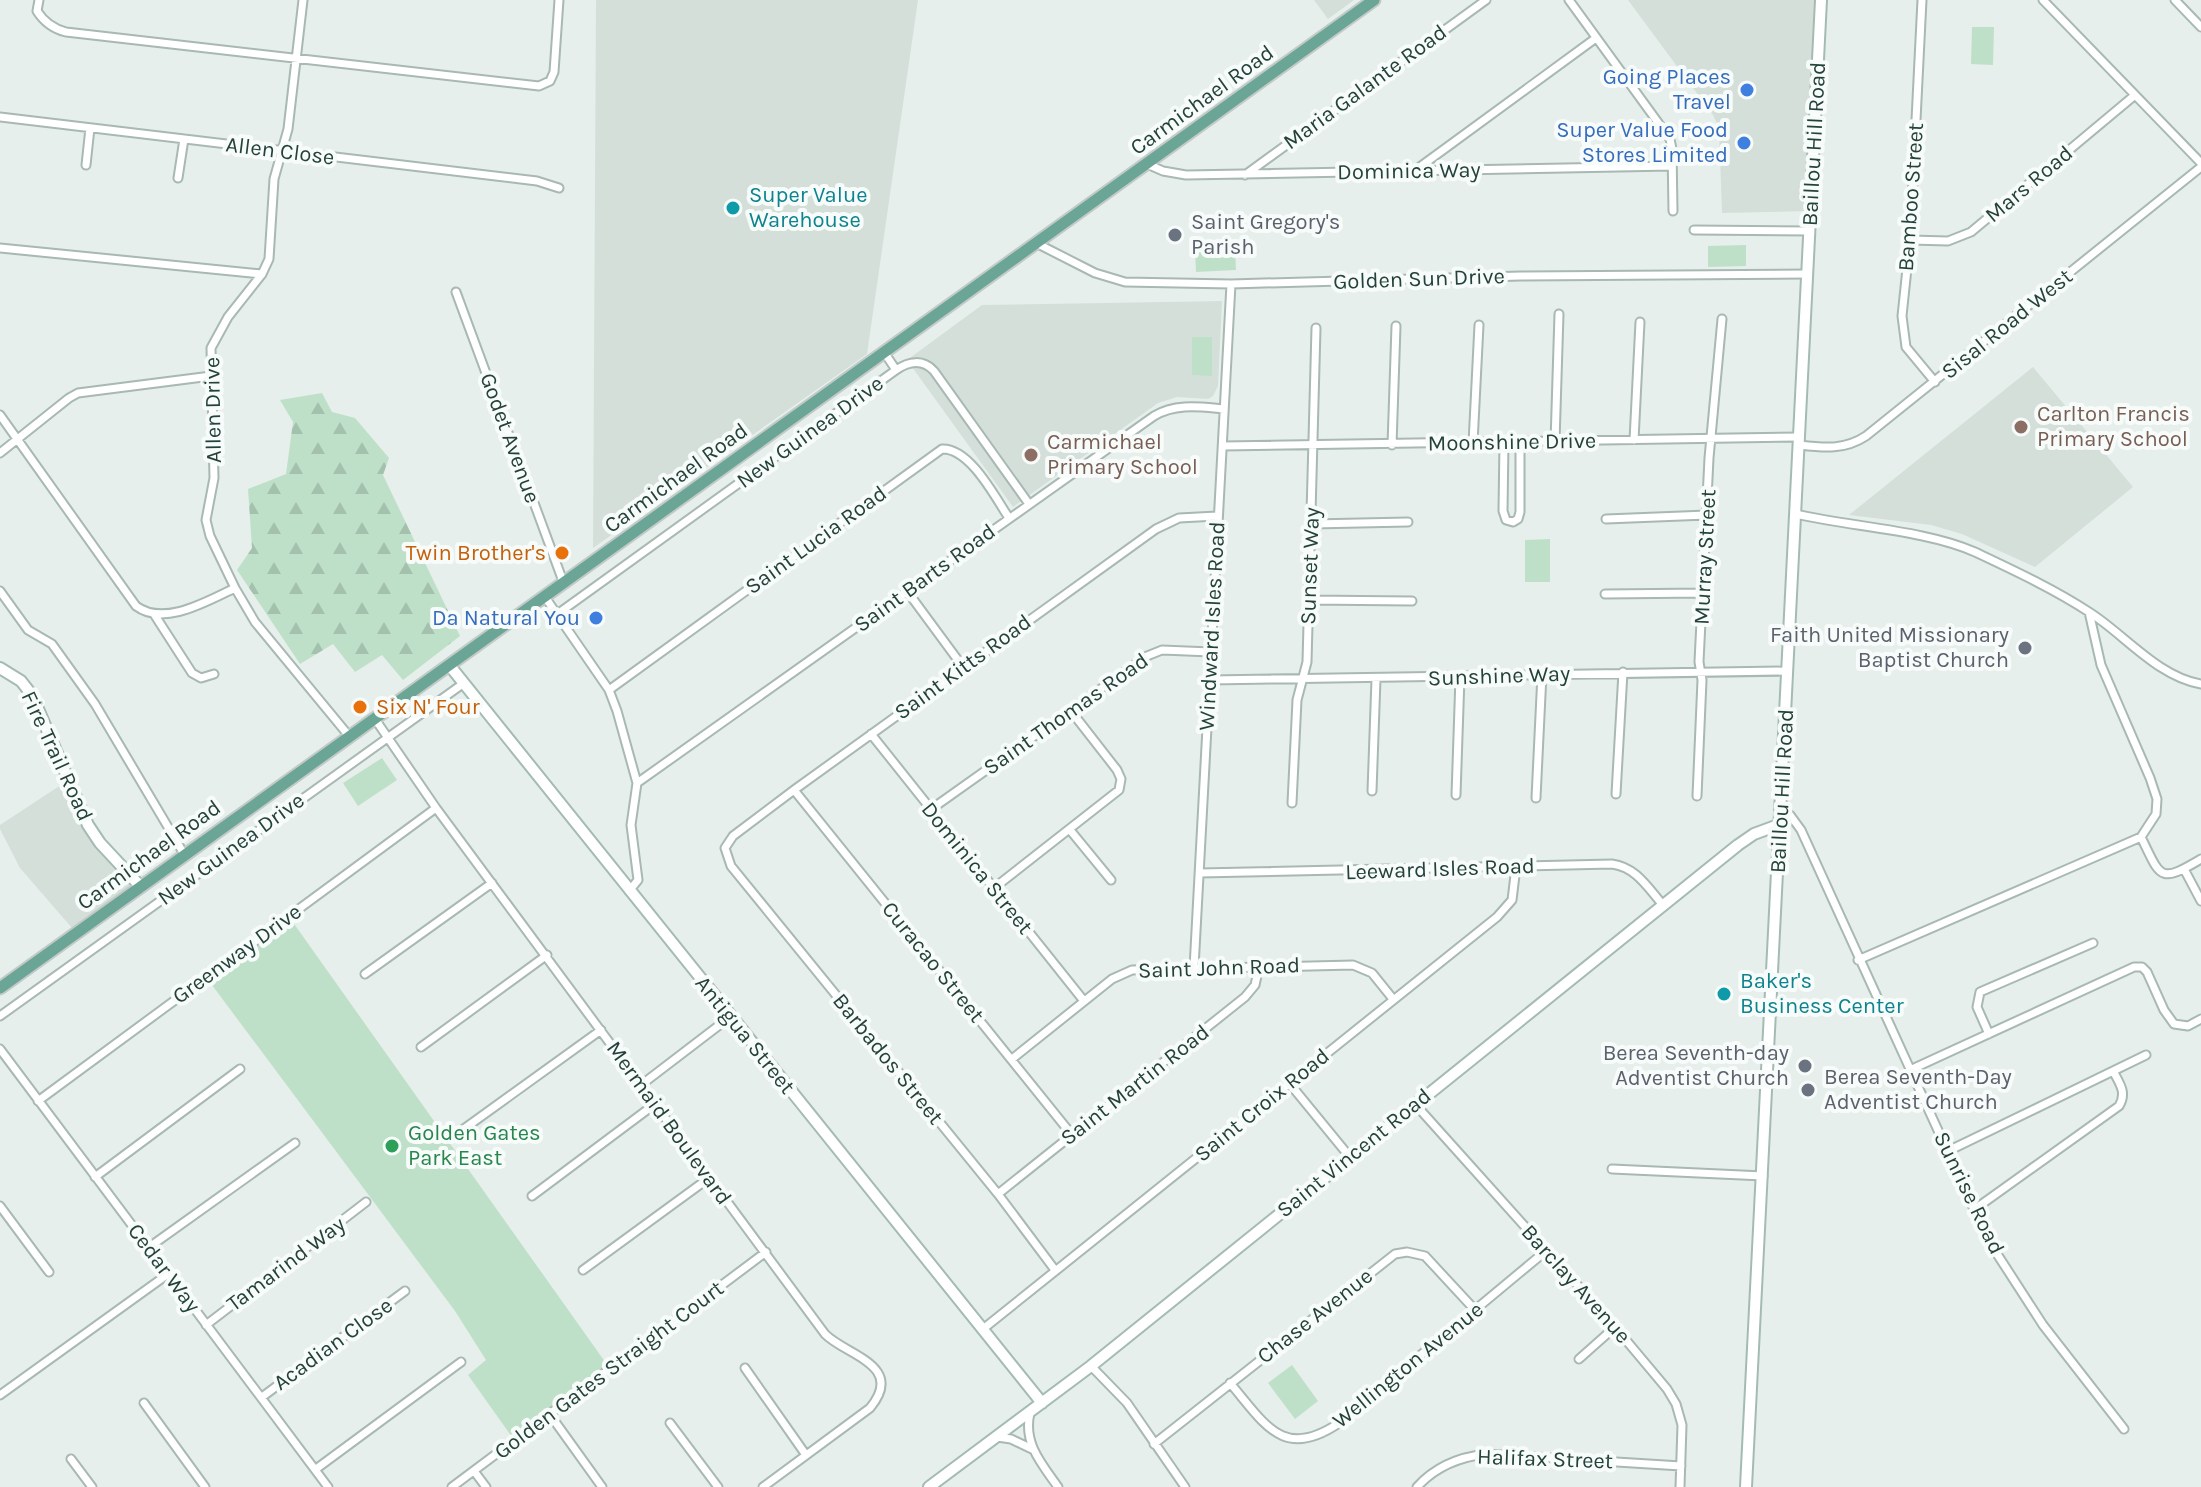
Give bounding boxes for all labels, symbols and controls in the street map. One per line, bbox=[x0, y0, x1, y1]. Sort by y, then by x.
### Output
street label: Maria Galante Road bbox=[1278, 19, 1452, 155]
street label: Carmichael Road bbox=[1125, 39, 1279, 161]
street label: Baillou Hill Road bbox=[1797, 61, 1831, 227]
place label: Going Places Travel bbox=[1603, 64, 1731, 115]
marker: Going Places Travel bbox=[1738, 81, 1756, 99]
place label: Super Value Food Stores Limited bbox=[1556, 117, 1728, 168]
street label: Bamboo Street bbox=[1893, 122, 1929, 272]
street label: Allen Close bbox=[224, 131, 336, 171]
marker: Super Value Food Stores Limited bbox=[1735, 134, 1753, 152]
street label: Mars Road bbox=[1980, 140, 2078, 228]
street label: Dominica Way bbox=[1337, 157, 1481, 185]
place label: Super Value Warehouse bbox=[749, 182, 868, 233]
marker: Super Value Warehouse bbox=[724, 199, 742, 217]
place label: Saint Gregory's Parish bbox=[1191, 209, 1340, 260]
marker: Saint Gregory's Parish bbox=[1166, 226, 1184, 244]
street label: Golden Sun Drive bbox=[1333, 263, 1505, 295]
street label: Sisal Road West bbox=[1936, 263, 2078, 385]
street label: Allen Drive bbox=[199, 357, 227, 463]
street label: Godet Avenue bbox=[474, 369, 546, 507]
street label: New Guinea Drive bbox=[732, 370, 888, 494]
place label: Carlton Francis Primary School bbox=[2037, 401, 2190, 452]
street label: Carmichael Road bbox=[599, 417, 753, 539]
marker: Carlton Francis Primary School bbox=[2012, 418, 2030, 436]
street label: Moonshine Drive bbox=[1428, 428, 1596, 456]
place label: Carmichael Primary School bbox=[1047, 429, 1198, 480]
marker: Carmichael Primary School bbox=[1022, 446, 1040, 464]
street label: Saint Lucia Road bbox=[740, 480, 892, 600]
street label: Murray Street bbox=[1688, 488, 1722, 626]
street label: Sunset Way bbox=[1295, 507, 1325, 625]
street label: Saint Barts Road bbox=[849, 518, 1001, 638]
street label: Windward Isles Road bbox=[1194, 521, 1230, 731]
place label: Twin Brother's bbox=[406, 540, 546, 566]
marker: Twin Brother's bbox=[553, 544, 571, 562]
place label: Da Natural You bbox=[432, 605, 580, 631]
marker: Da Natural You bbox=[587, 609, 605, 627]
street label: Saint Kitts Road bbox=[890, 609, 1036, 725]
place label: Faith United Missionary Baptist Church bbox=[1770, 622, 2009, 673]
marker: Faith United Missionary Baptist Church bbox=[2016, 639, 2034, 657]
street label: Saint Thomas Road bbox=[979, 647, 1153, 781]
street label: Sunshine Way bbox=[1427, 661, 1571, 691]
street label: Fire Trail Road bbox=[16, 687, 98, 825]
place label: Six N' Four bbox=[376, 694, 480, 720]
marker: Six N' Four bbox=[351, 698, 369, 716]
street label: Baillou Hill Road bbox=[1765, 708, 1799, 874]
street label: New Guinea Drive bbox=[153, 787, 309, 911]
street label: Carmichael Road bbox=[72, 794, 226, 916]
street label: Dominica Street bbox=[916, 797, 1038, 939]
street label: Leeward Isles Road bbox=[1345, 853, 1535, 885]
street label: Curacao Street bbox=[876, 896, 990, 1028]
street label: Greenway Drive bbox=[168, 899, 306, 1009]
street label: Saint John Road bbox=[1138, 952, 1300, 984]
place label: Baker's Business Center bbox=[1740, 968, 1904, 1019]
street label: Antigua Street bbox=[690, 971, 800, 1099]
marker: Baker's Business Center bbox=[1715, 985, 1733, 1003]
street label: Barbados Street bbox=[827, 988, 949, 1130]
street label: Saint Martin Road bbox=[1056, 1019, 1214, 1151]
street label: Mermaid Boulevard bbox=[601, 1036, 737, 1210]
place label: Berea Seventh-day Adventist Church bbox=[1603, 1040, 1789, 1091]
street label: Saint Croix Road bbox=[1189, 1043, 1335, 1167]
marker: Berea Seventh-day Adventist Church bbox=[1796, 1057, 1814, 1075]
place label: Berea Seventh-Day Adventist Church bbox=[1824, 1064, 2012, 1115]
marker: Berea Seventh-Day Adventist Church bbox=[1799, 1081, 1817, 1099]
street label: Saint Vincent Road bbox=[1272, 1083, 1436, 1223]
place label: Golden Gates Park East bbox=[408, 1120, 541, 1171]
street label: Sunrise Road bbox=[1928, 1127, 2010, 1259]
marker: Golden Gates Park East bbox=[383, 1137, 401, 1155]
street label: Tamarind Way bbox=[222, 1211, 350, 1317]
street label: Cedar Way bbox=[122, 1218, 206, 1318]
street label: Barclay Avenue bbox=[1516, 1219, 1636, 1349]
street label: Chase Avenue bbox=[1252, 1263, 1378, 1369]
street label: Golden Gates Straight Court bbox=[489, 1275, 729, 1465]
street label: Acadian Close bbox=[268, 1292, 398, 1396]
street label: Wellington Avenue bbox=[1328, 1296, 1488, 1434]
street label: Halifax Street bbox=[1477, 1444, 1613, 1474]

